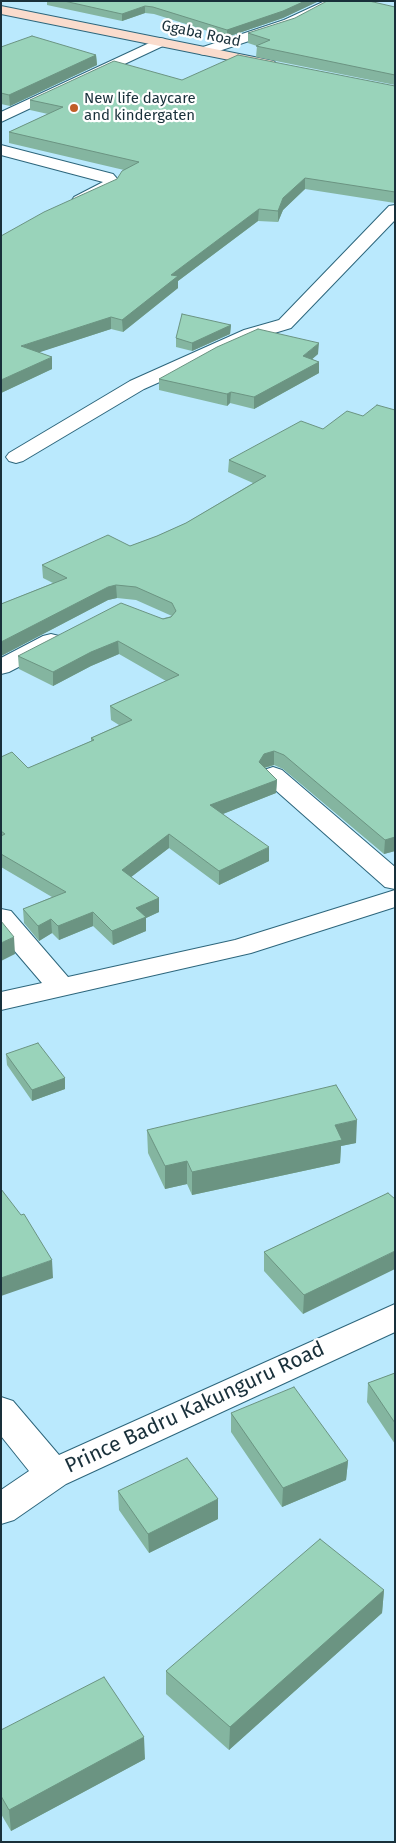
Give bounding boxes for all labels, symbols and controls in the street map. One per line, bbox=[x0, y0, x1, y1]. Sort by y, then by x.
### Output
street label: Ggaba Road bbox=[160, 17, 242, 51]
place label: New life daycare and kindergaten bbox=[84, 90, 196, 125]
marker: New life daycare and kindergaten bbox=[68, 102, 80, 114]
street label: Prince Badru Kakunguru Road bbox=[61, 1337, 329, 1479]

